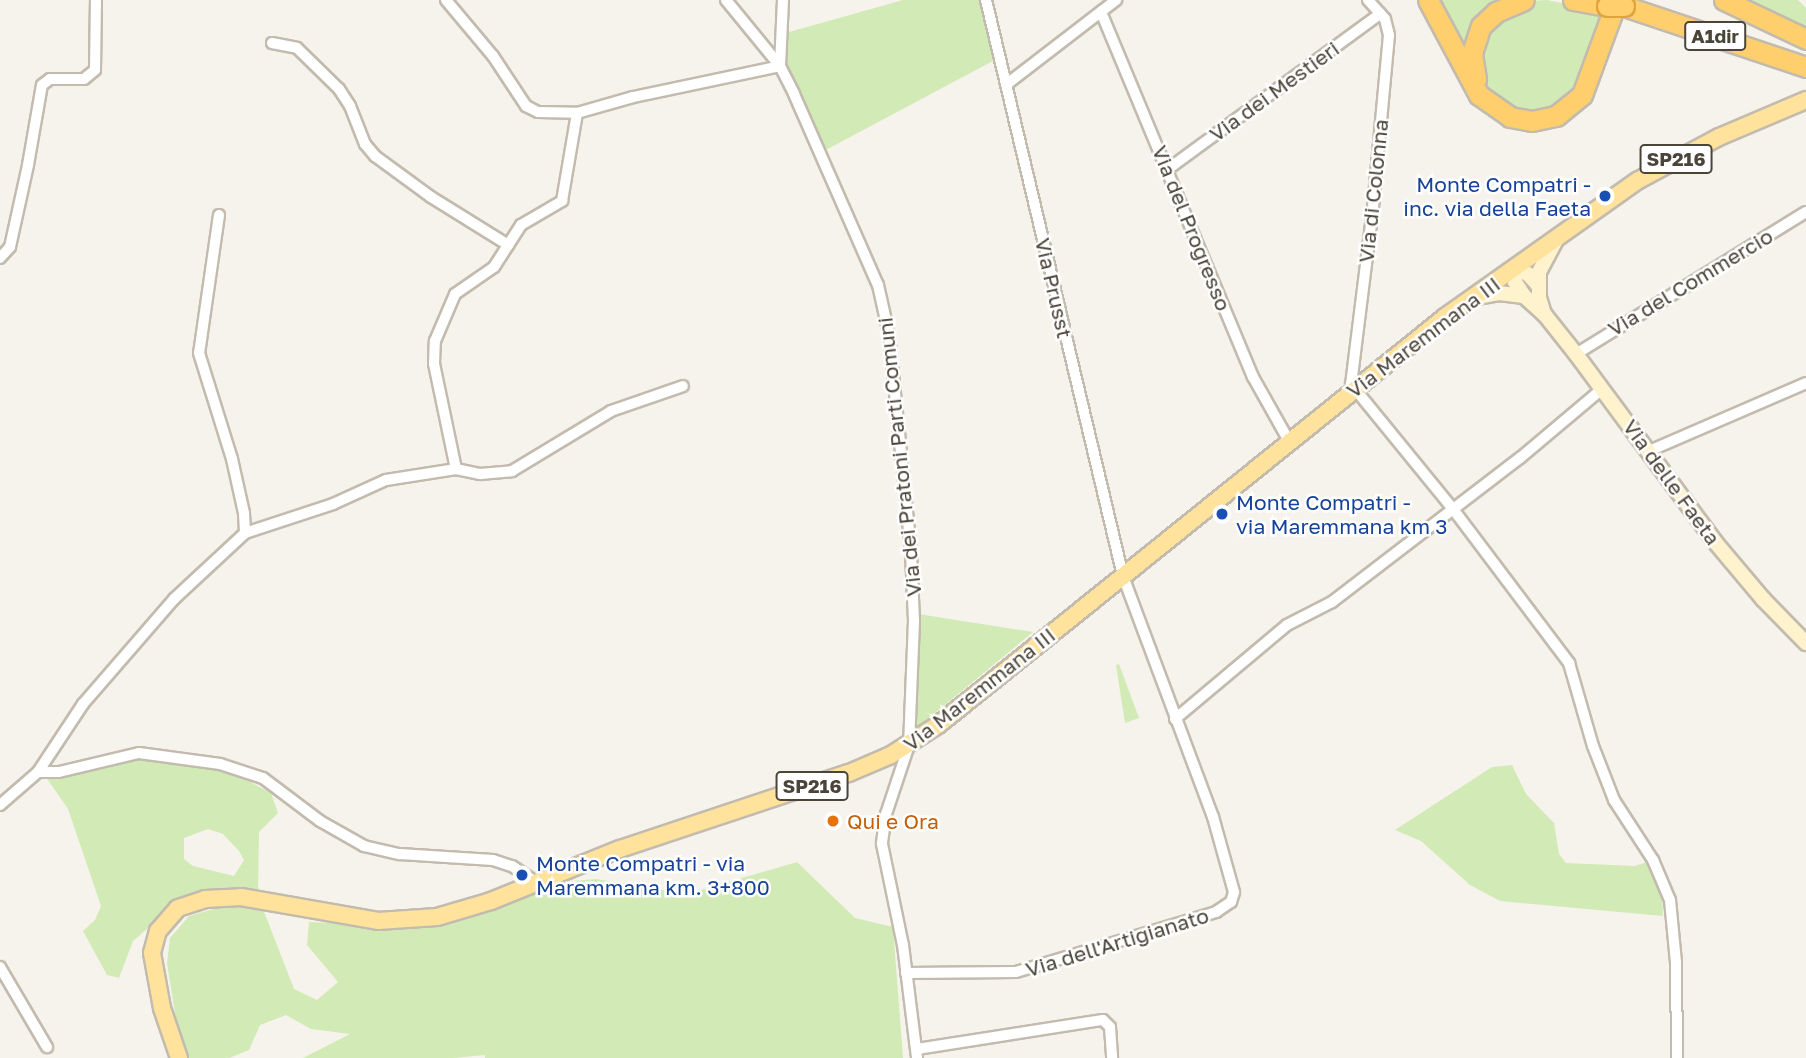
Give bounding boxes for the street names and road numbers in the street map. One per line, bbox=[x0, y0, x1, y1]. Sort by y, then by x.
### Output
road number: A1dir bbox=[1684, 20, 1746, 52]
street label: Via dei Mestieri bbox=[1204, 35, 1344, 147]
street label: Via di Colonna bbox=[1353, 118, 1393, 264]
street label: Via del Progresso bbox=[1147, 142, 1237, 314]
road number: SP216 bbox=[1639, 144, 1713, 174]
street label: Via del Commercio bbox=[1603, 223, 1777, 341]
street label: Via Prusst bbox=[1030, 235, 1078, 341]
street label: Via Maremmana III bbox=[1341, 271, 1505, 403]
street label: Via dei Pratoni Parti Comuni bbox=[872, 316, 926, 598]
street label: Via delle Faeta bbox=[1618, 414, 1726, 550]
street label: Via Maremmana III bbox=[898, 622, 1060, 756]
road number: SP216 bbox=[775, 771, 849, 802]
street label: Via dell'Artigianato bbox=[1022, 902, 1212, 982]

